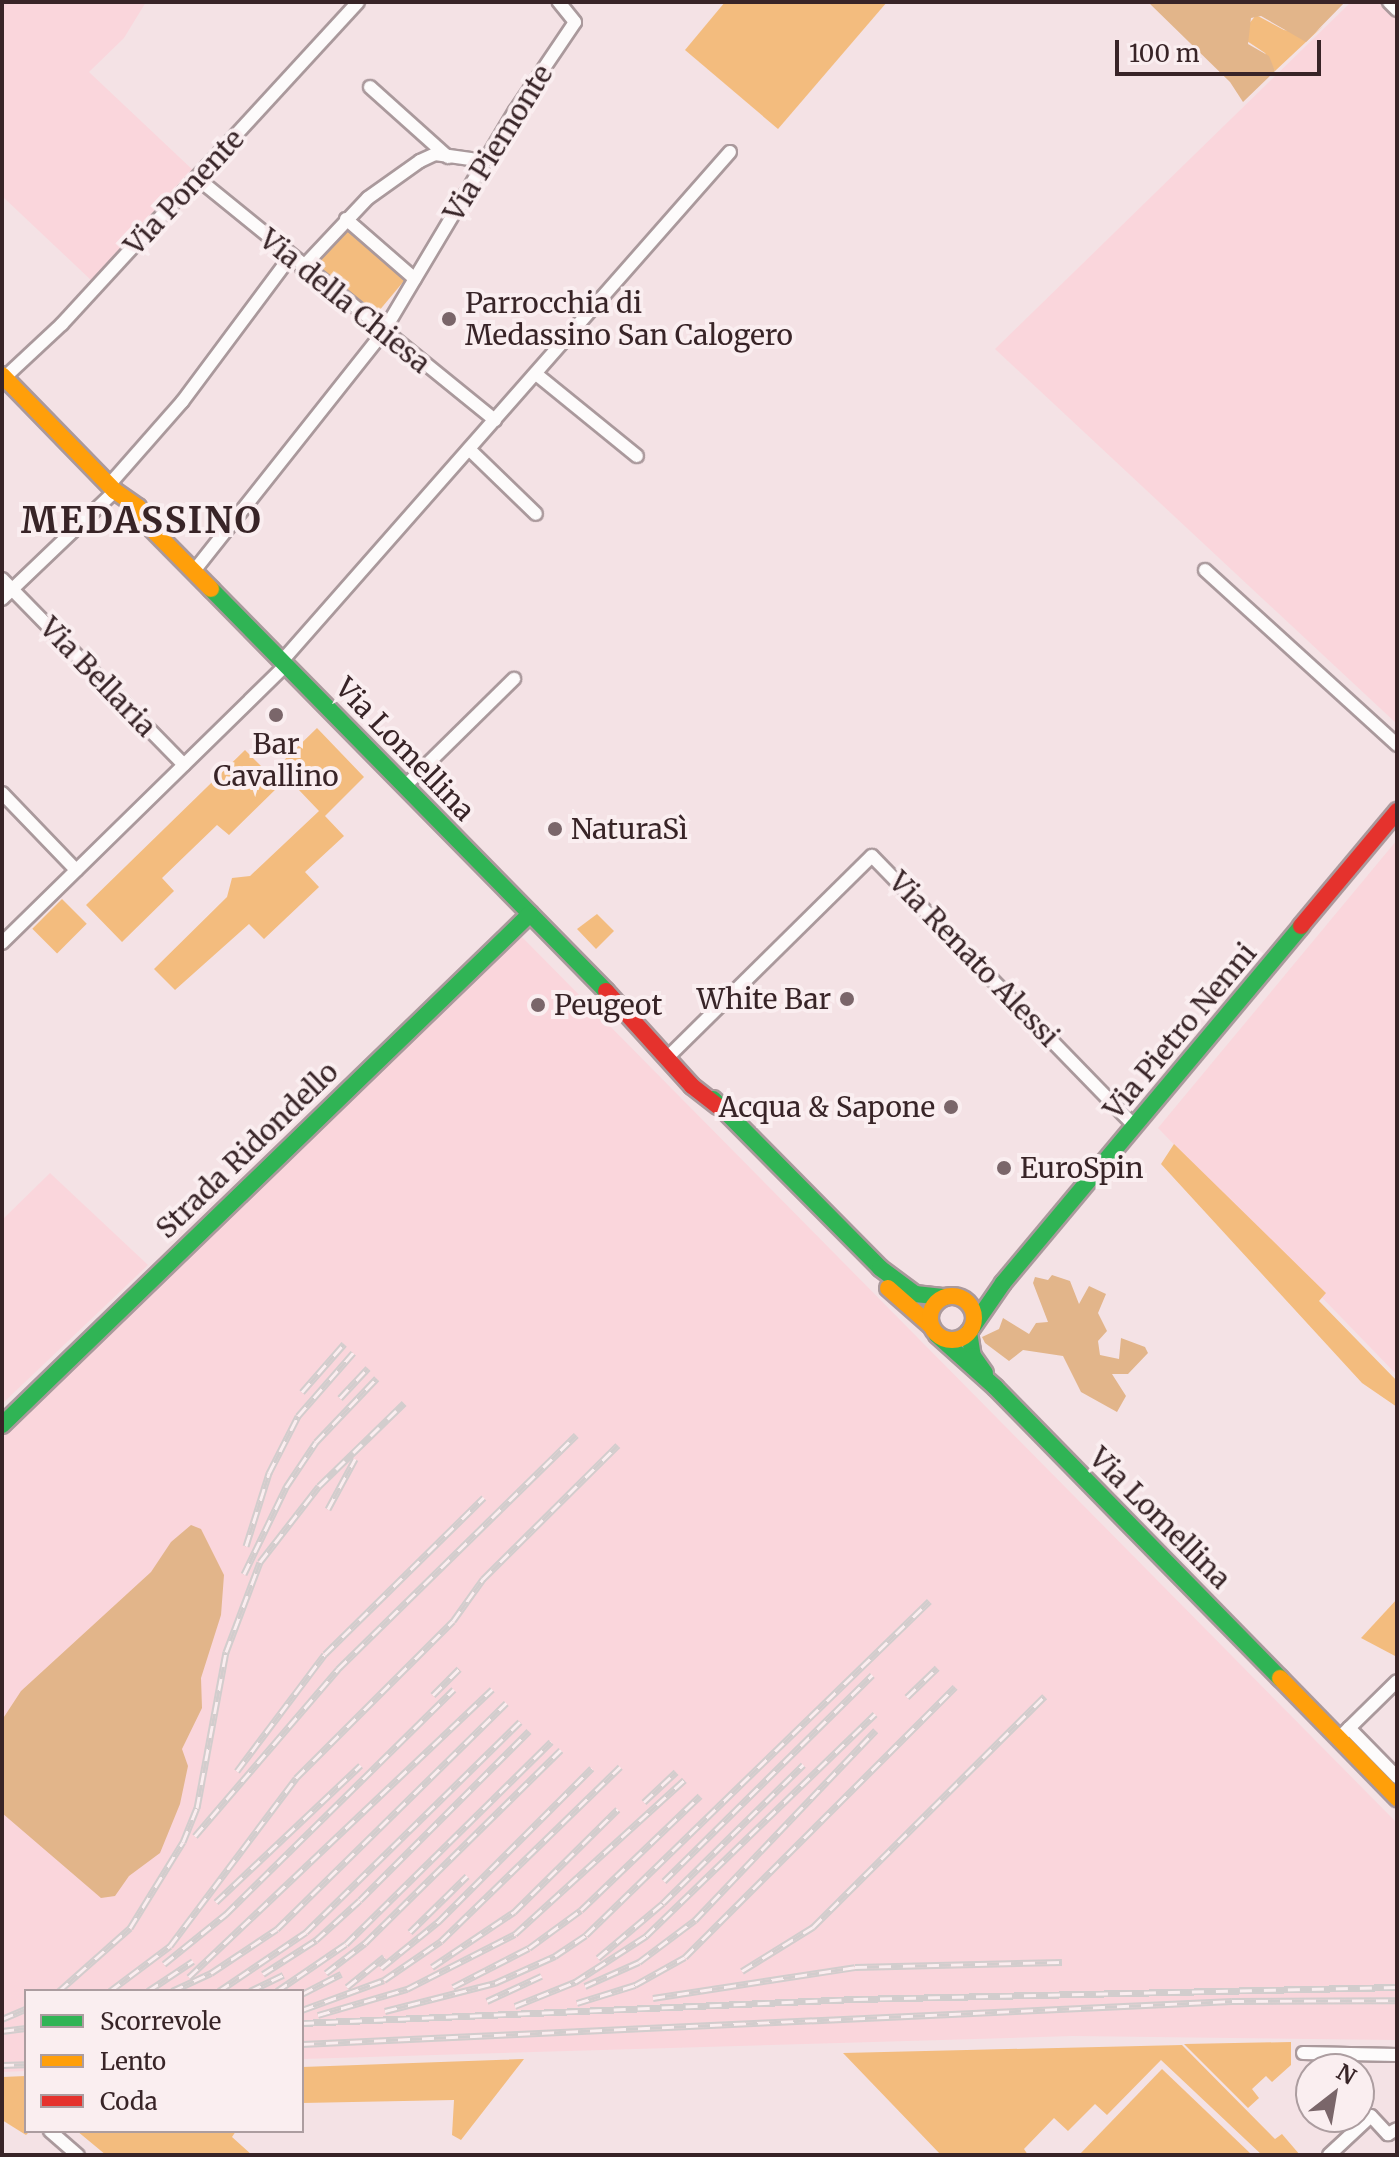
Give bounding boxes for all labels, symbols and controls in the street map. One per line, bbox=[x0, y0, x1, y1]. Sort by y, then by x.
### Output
scale bar bbox=[1119, 24, 1325, 74]
text: 100 m bbox=[1129, 38, 1199, 69]
street label: Via Piemonte bbox=[437, 59, 559, 227]
street label: Via Ponente bbox=[117, 122, 251, 262]
street label: Via della Chiesa bbox=[253, 222, 437, 380]
place label: Parrocchia di Medassino San Calogero bbox=[465, 286, 793, 352]
marker: Parrocchia di Medassino San Calogero bbox=[440, 310, 458, 328]
district label: MEDASSINO bbox=[21, 499, 263, 543]
street label: Via Bellaria bbox=[33, 611, 163, 743]
street label: Via Lomellina bbox=[329, 671, 481, 827]
marker: Bar Cavallino bbox=[267, 706, 285, 724]
place label: Bar Cavallino bbox=[213, 727, 339, 793]
place label: NaturaSì bbox=[571, 812, 688, 846]
marker: NaturaSì bbox=[546, 820, 564, 838]
street label: Via Renato Alessi bbox=[882, 865, 1066, 1053]
street label: Via Pietro Nenni bbox=[1097, 936, 1263, 1126]
place label: White Bar bbox=[697, 982, 831, 1016]
place label: Peugeot bbox=[554, 988, 662, 1022]
marker: White Bar bbox=[838, 990, 856, 1008]
marker: Peugeot bbox=[529, 996, 547, 1014]
street label: Strada Ridondello bbox=[149, 1055, 345, 1245]
place label: Acqua & Sapone bbox=[719, 1090, 935, 1124]
marker: Acqua & Sapone bbox=[942, 1098, 960, 1116]
place label: EuroSpin bbox=[1020, 1151, 1144, 1185]
marker: EuroSpin bbox=[995, 1159, 1013, 1177]
street label: Via Lomellina bbox=[1083, 1441, 1237, 1595]
legend bbox=[24, 1989, 304, 2133]
text: Scorrevole bbox=[100, 2006, 221, 2037]
text: Lento bbox=[100, 2046, 166, 2077]
north arrow bbox=[1295, 2053, 1375, 2133]
text: N bbox=[1332, 2058, 1361, 2091]
text: Coda bbox=[100, 2086, 158, 2117]

